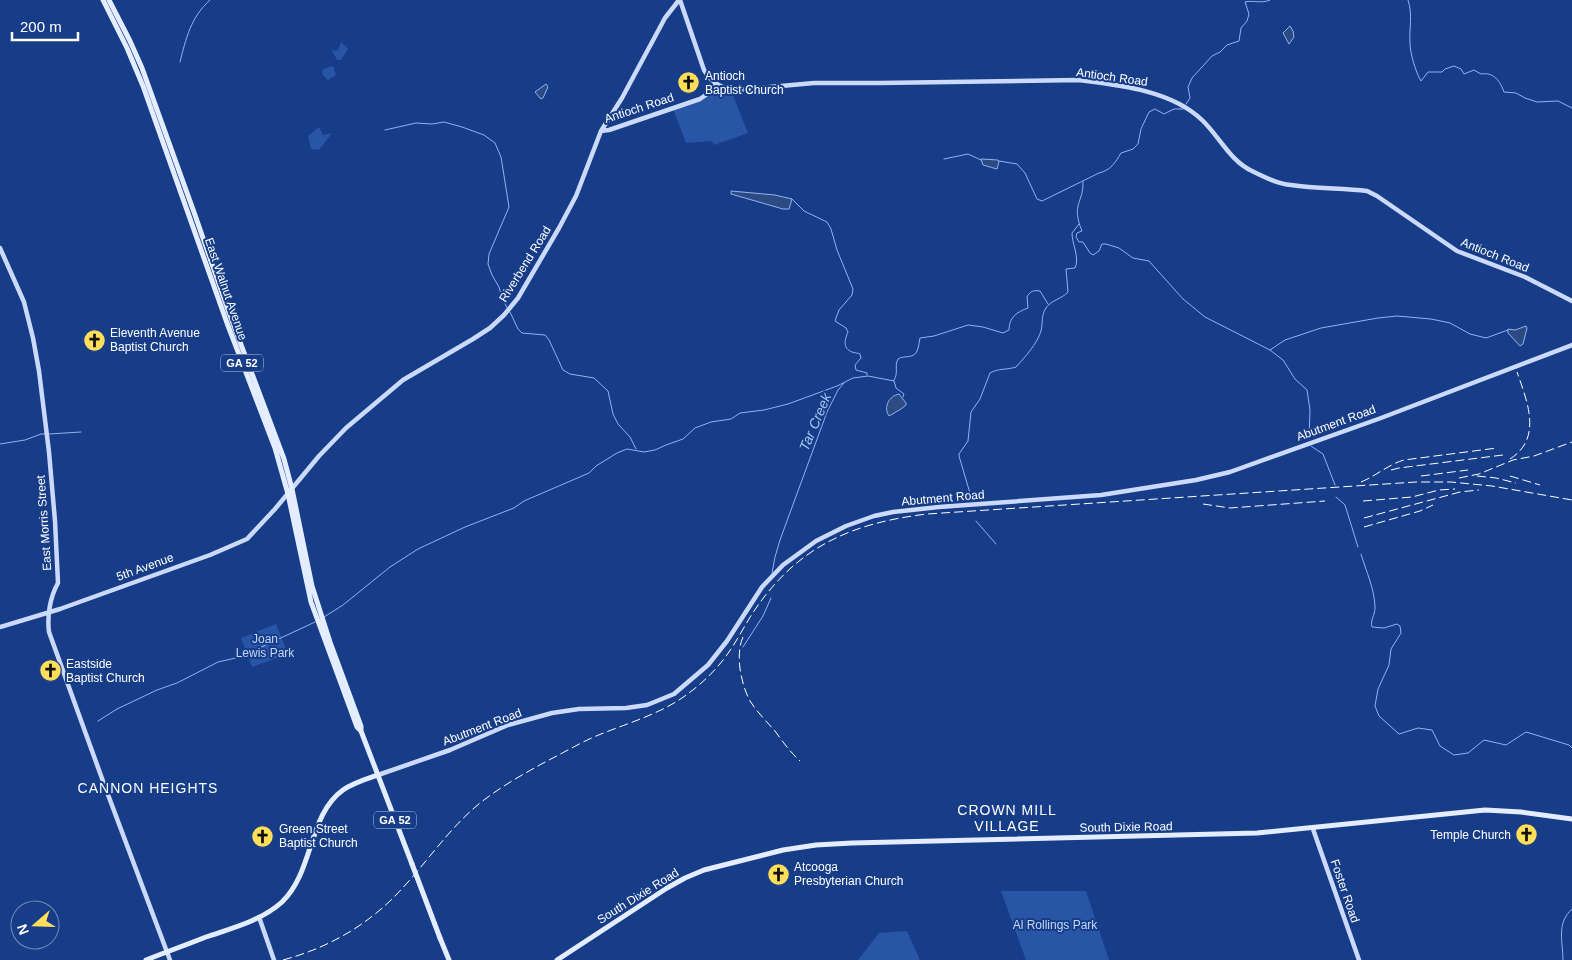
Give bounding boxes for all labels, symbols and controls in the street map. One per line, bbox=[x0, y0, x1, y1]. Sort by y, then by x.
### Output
scale bar bbox=[12, 10, 79, 42]
text: 200 m bbox=[20, 18, 62, 35]
street label: Antioch Road bbox=[1075, 65, 1149, 89]
place label: Antioch Baptist Church bbox=[705, 69, 784, 97]
church icon: Antioch Baptist Church bbox=[677, 71, 701, 95]
street label: Antioch Road bbox=[603, 90, 675, 126]
street label: Riverbend Road bbox=[496, 224, 554, 304]
street label: Antioch Road bbox=[1459, 235, 1531, 275]
street label: East Walnut Avenue bbox=[202, 236, 250, 342]
place label: Eleventh Avenue Baptist Church bbox=[110, 326, 200, 354]
church icon: Eleventh Avenue Baptist Church bbox=[82, 328, 106, 352]
road number: GA 52 bbox=[221, 354, 263, 372]
water label: Tar Creek bbox=[796, 390, 835, 453]
street label: Abutment Road bbox=[1294, 402, 1378, 444]
street label: East Morris Street bbox=[34, 474, 54, 571]
street label: Abutment Road bbox=[901, 487, 985, 509]
street label: 5th Avenue bbox=[114, 550, 176, 584]
park label: Joan Lewis Park bbox=[236, 632, 295, 660]
place label: Eastside Baptist Church bbox=[66, 657, 145, 685]
church icon: Eastside Baptist Church bbox=[38, 659, 62, 683]
street label: Abutment Road bbox=[441, 706, 523, 748]
district label: CANNON HEIGHTS bbox=[78, 780, 218, 796]
district label: CROWN MILL VILLAGE bbox=[957, 802, 1057, 834]
road number: GA 52 bbox=[374, 812, 416, 828]
street label: South Dixie Road bbox=[1079, 819, 1173, 835]
place label: Green Street Baptist Church bbox=[279, 822, 358, 850]
church icon: Temple Church bbox=[1515, 823, 1539, 847]
church icon: Green Street Baptist Church bbox=[251, 824, 275, 848]
place label: Temple Church bbox=[1430, 828, 1511, 842]
street label: Foster Road bbox=[1328, 858, 1362, 924]
place label: Atcooga Presbyterian Church bbox=[794, 860, 903, 888]
church icon: Atcooga Presbyterian Church bbox=[766, 862, 790, 886]
street label: South Dixie Road bbox=[595, 865, 681, 927]
north arrow bbox=[10, 900, 60, 950]
park label: Al Rollings Park bbox=[1013, 918, 1098, 932]
text: N bbox=[14, 922, 32, 937]

